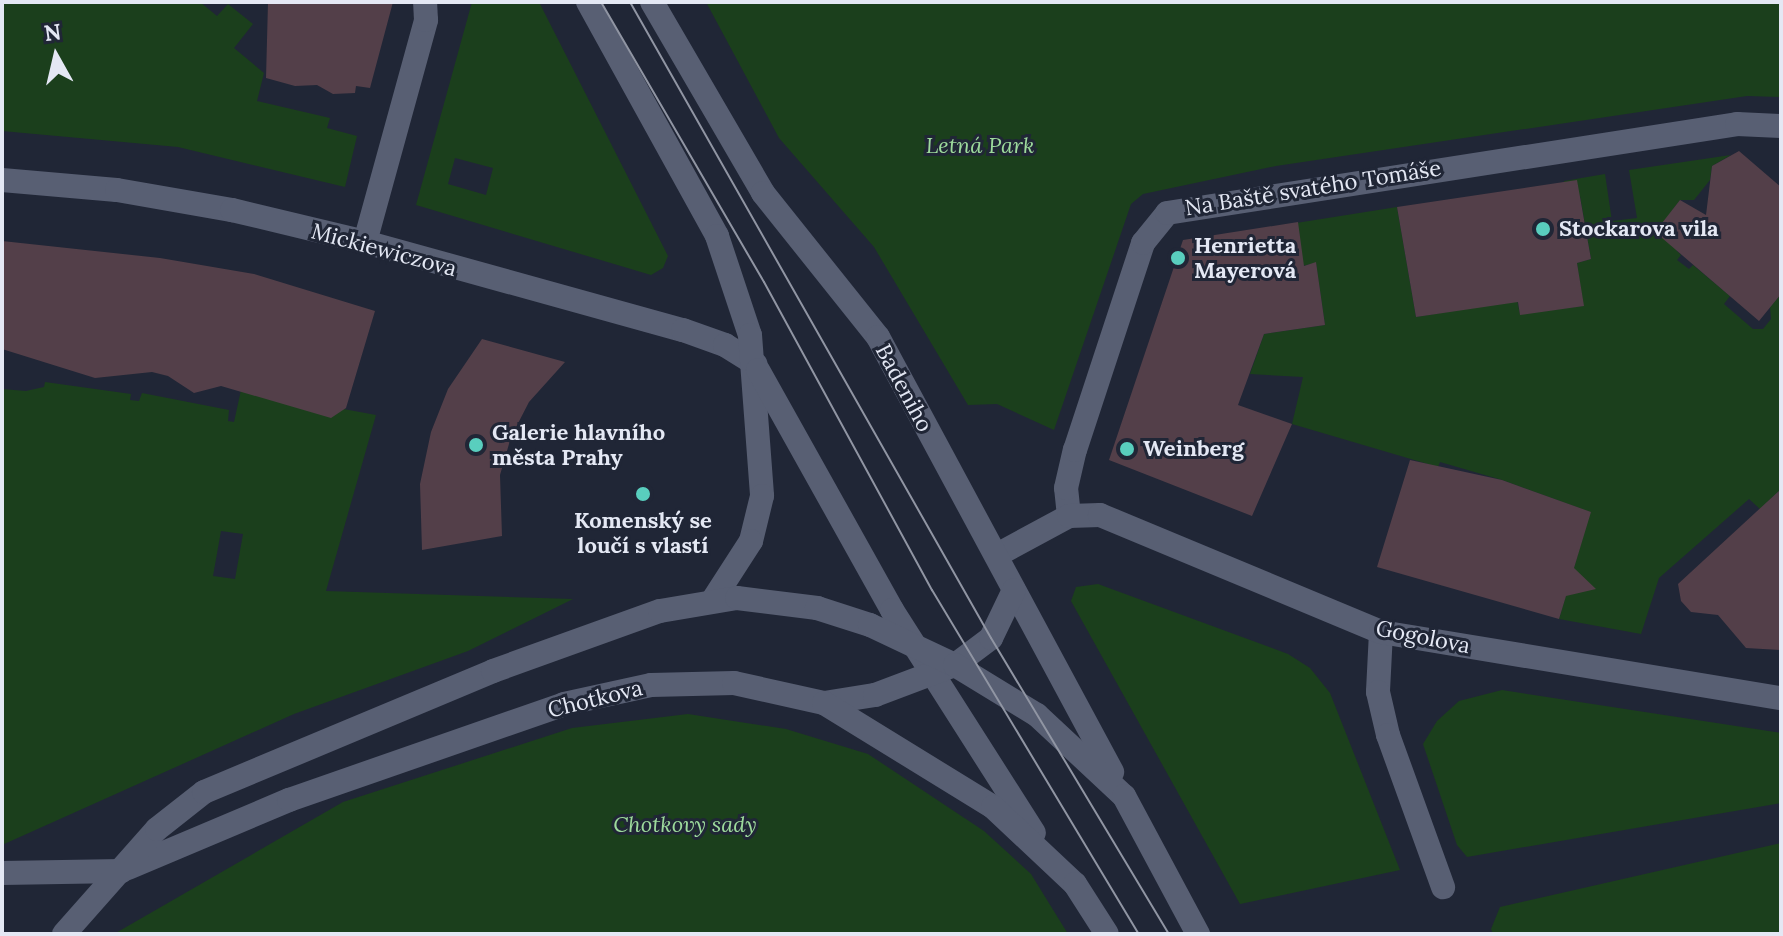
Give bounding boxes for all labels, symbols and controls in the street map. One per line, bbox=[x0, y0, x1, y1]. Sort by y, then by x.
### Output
north arrow bbox=[16, 16, 96, 96]
text: N bbox=[42, 17, 63, 47]
park label: Letná Park bbox=[926, 133, 1034, 159]
street label: Na Baště svatého Tomáše bbox=[1183, 155, 1443, 221]
place label: Stockarova vila bbox=[1559, 216, 1719, 242]
street label: Mickiewiczova bbox=[308, 218, 460, 282]
marker: Stockarova vila bbox=[1534, 220, 1552, 238]
place label: Henrietta Mayerová bbox=[1194, 232, 1296, 284]
marker: Henrietta Mayerová bbox=[1169, 249, 1187, 267]
street label: Badeniho bbox=[870, 340, 938, 436]
place label: Galerie hlavního města Prahy bbox=[492, 419, 665, 470]
marker: Galerie hlavního města Prahy bbox=[467, 436, 485, 454]
place label: Weinberg bbox=[1143, 436, 1244, 462]
marker: Weinberg bbox=[1118, 440, 1136, 458]
marker: Komenský se loučí s vlastí bbox=[634, 485, 652, 503]
place label: Komenský se loučí s vlastí bbox=[574, 507, 712, 558]
street label: Gogolova bbox=[1374, 615, 1472, 659]
street label: Chotkova bbox=[545, 675, 645, 723]
park label: Chotkovy sady bbox=[613, 812, 757, 838]

